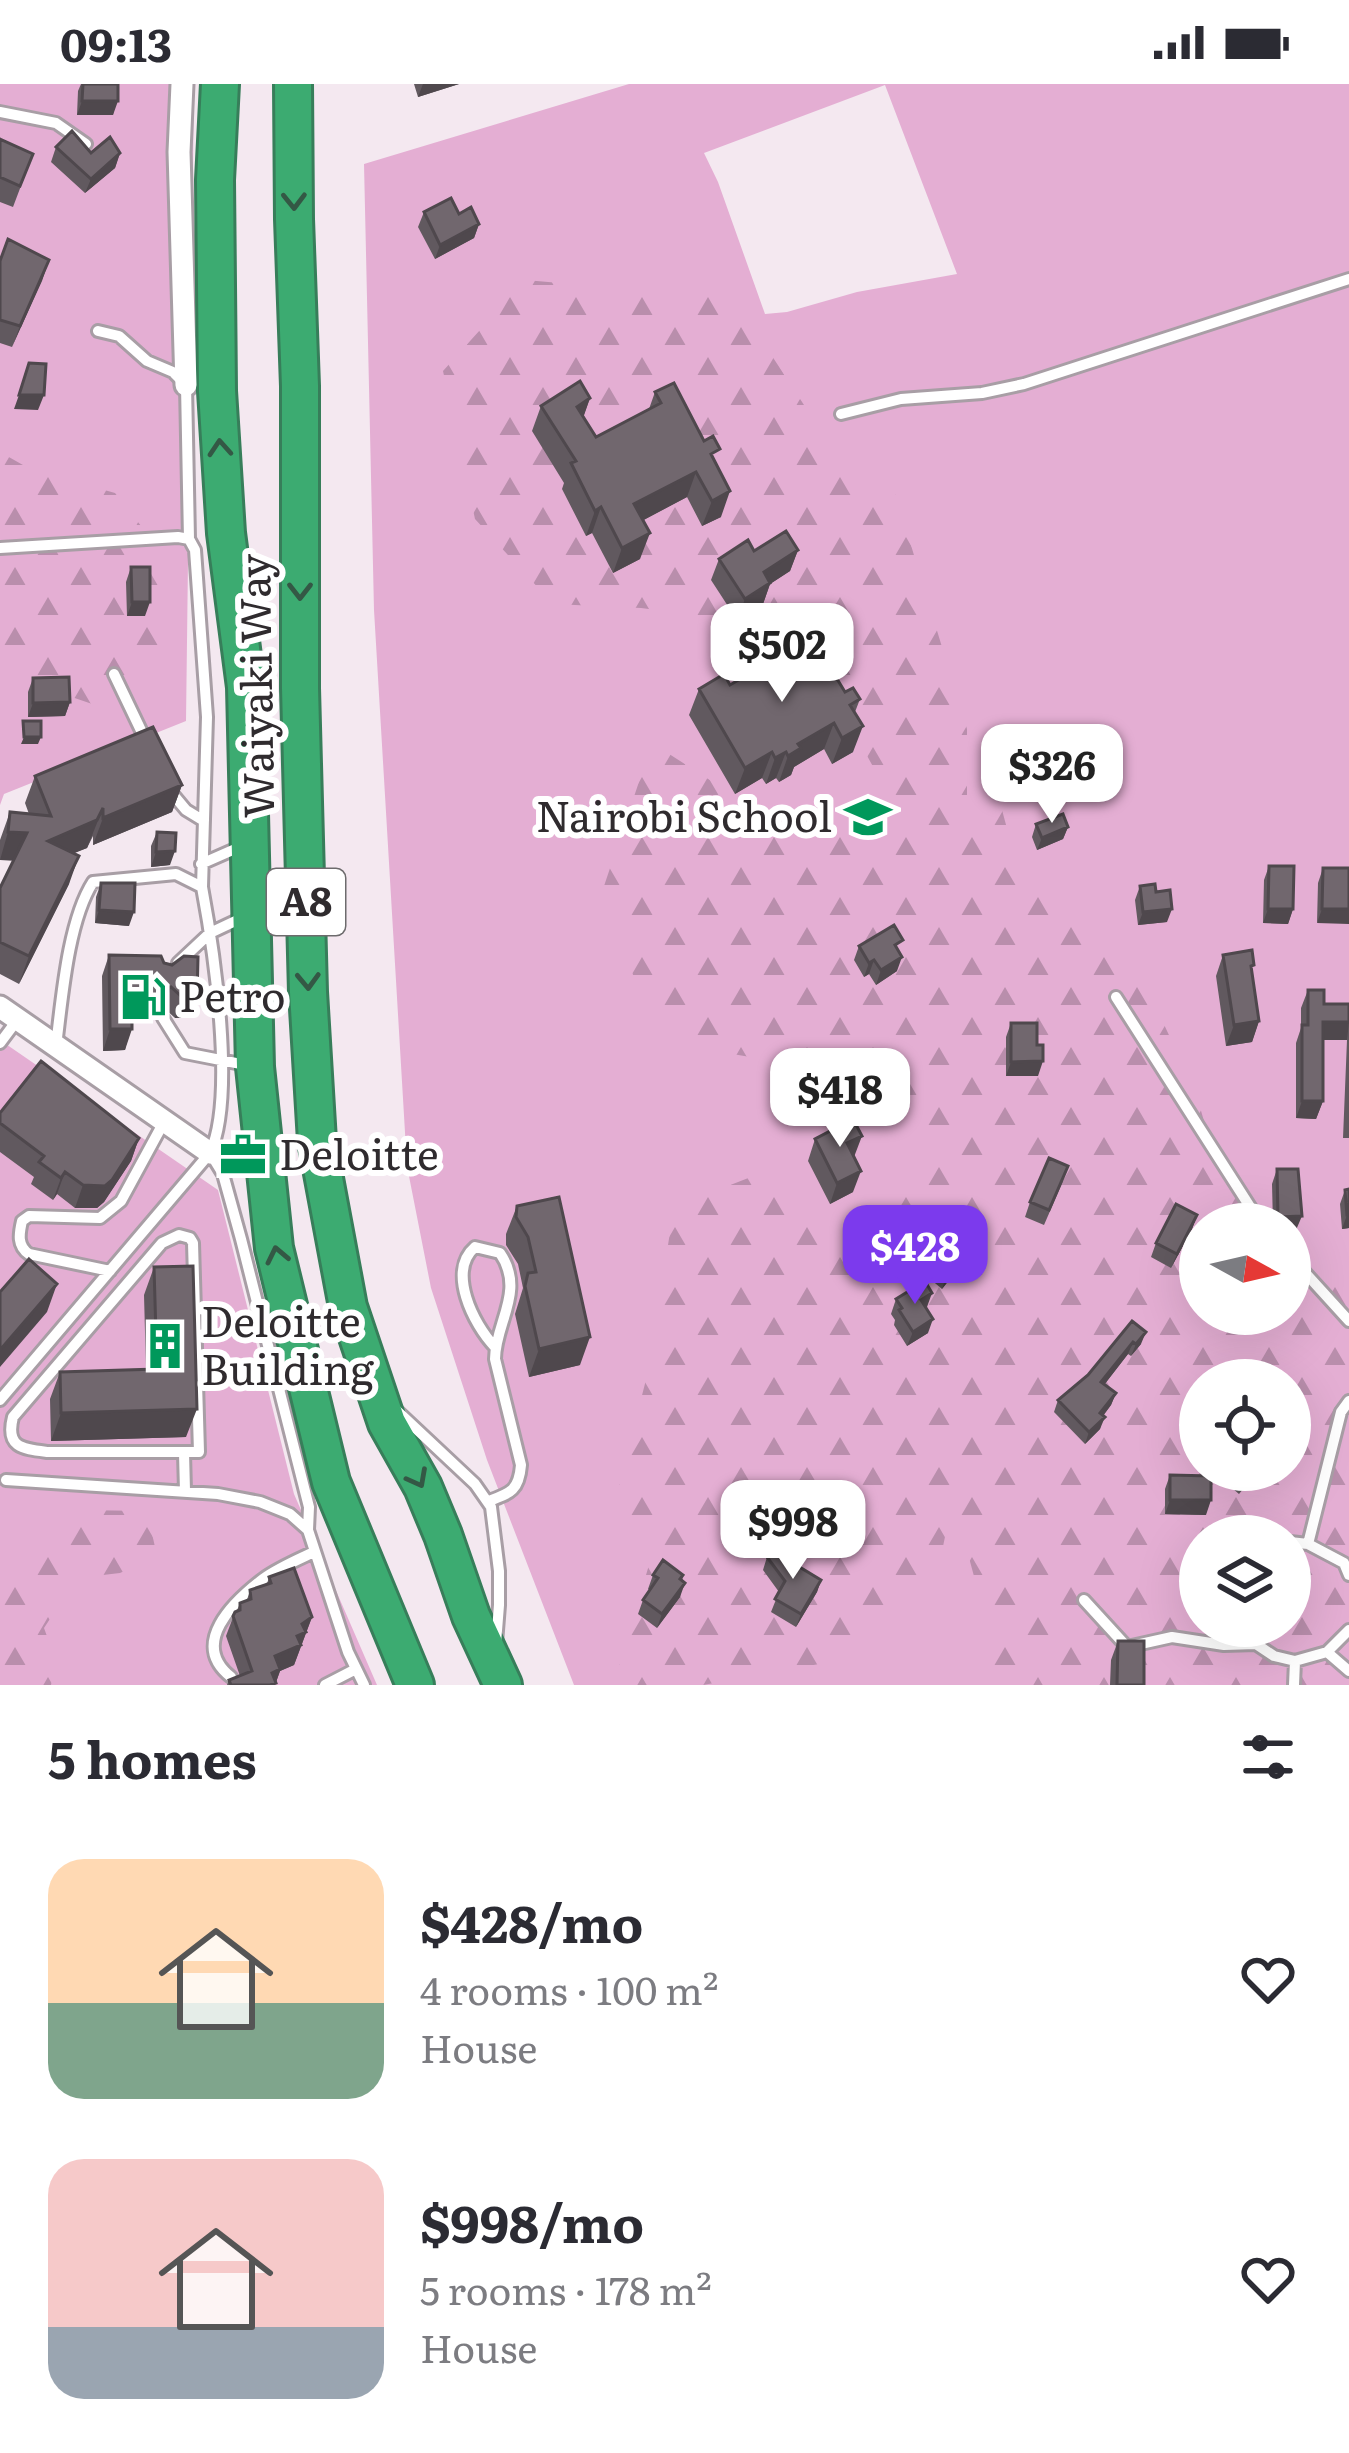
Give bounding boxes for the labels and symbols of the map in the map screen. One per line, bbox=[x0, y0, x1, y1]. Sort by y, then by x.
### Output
one-way arrow bbox=[281, 193, 307, 211]
one-way arrow bbox=[208, 438, 234, 457]
street label: Waiyaki Way bbox=[221, 552, 287, 819]
one-way arrow bbox=[287, 583, 313, 601]
pin: $502 bbox=[711, 603, 853, 705]
pin: $326 bbox=[981, 724, 1123, 826]
place label: Nairobi School bbox=[536, 783, 832, 845]
school or university icon: Nairobi School bbox=[843, 792, 893, 842]
road number: A8 bbox=[267, 869, 345, 935]
place label: Petro bbox=[179, 963, 286, 1025]
fuel station icon: Petro bbox=[118, 972, 168, 1022]
one-way arrow bbox=[295, 972, 321, 991]
pin: $418 bbox=[769, 1048, 911, 1150]
place label: Deloitte bbox=[279, 1121, 439, 1183]
office icon: Deloitte bbox=[218, 1130, 268, 1180]
north arrow bbox=[1179, 1203, 1311, 1335]
pin: $428 bbox=[844, 1205, 986, 1307]
one-way arrow bbox=[265, 1246, 290, 1266]
place label: Deloitte Building bbox=[201, 1288, 374, 1398]
building icon: Deloitte Building bbox=[140, 1321, 190, 1371]
one-way arrow bbox=[403, 1467, 426, 1489]
pin: $998 bbox=[722, 1480, 864, 1582]

